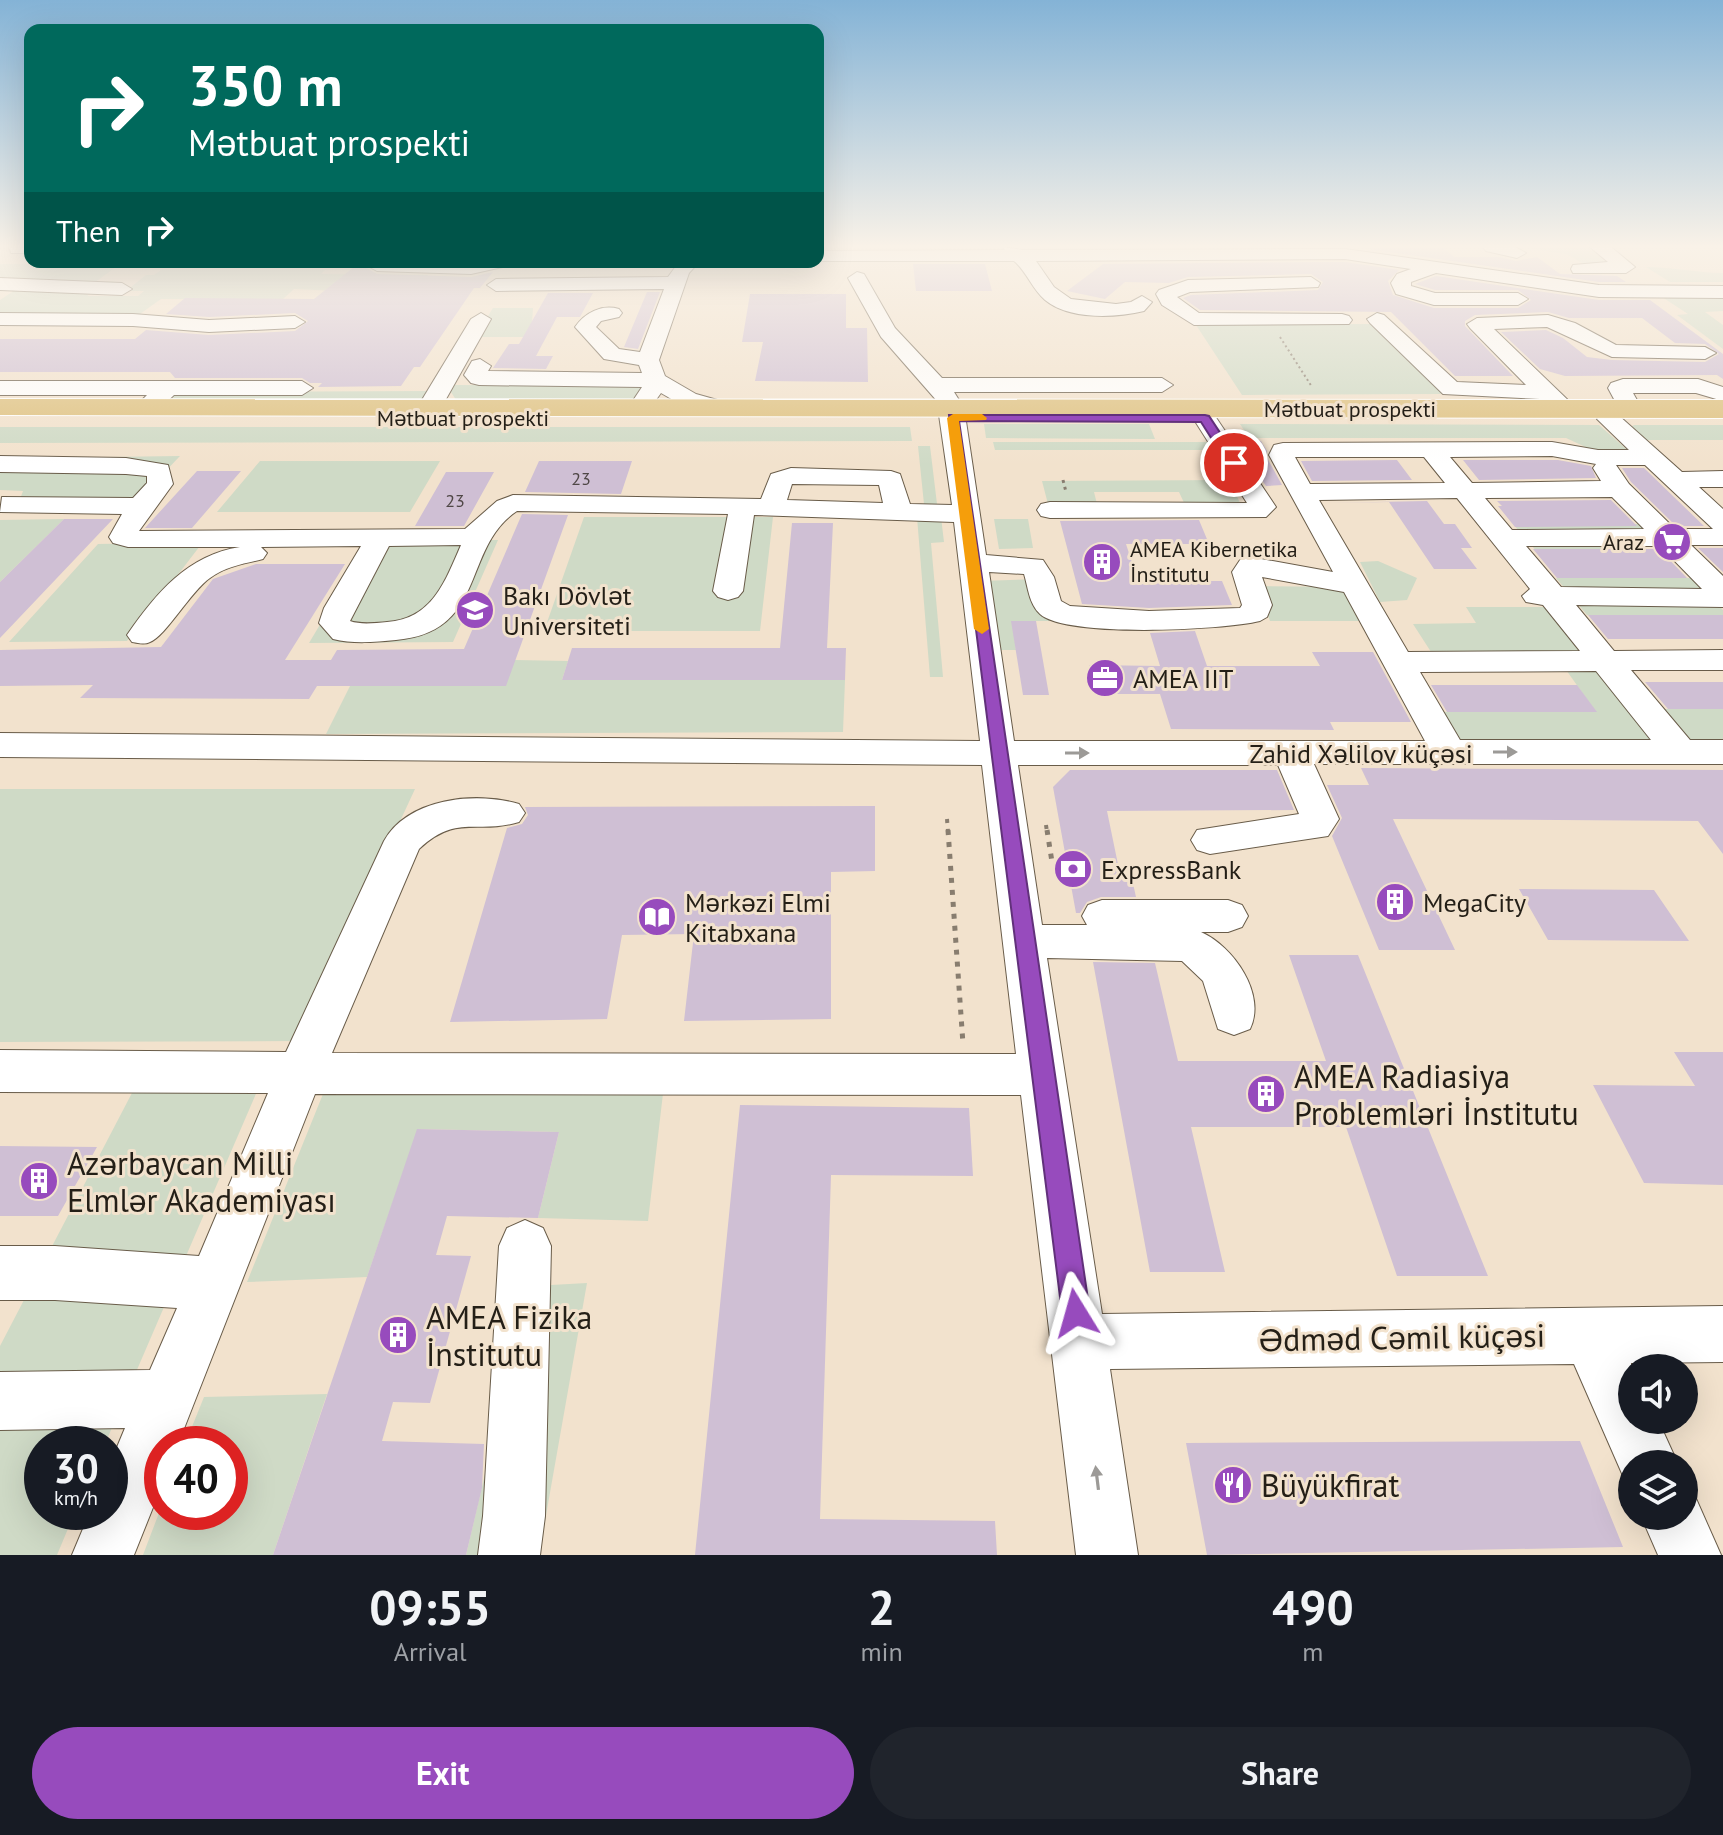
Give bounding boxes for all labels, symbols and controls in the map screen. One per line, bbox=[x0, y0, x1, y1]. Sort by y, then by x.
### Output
text: 350 m bbox=[188, 49, 343, 121]
icon: right bbox=[56, 56, 160, 160]
text: Mətbuat prospekti bbox=[188, 119, 470, 166]
icon: right bbox=[137, 208, 181, 252]
text: Then bbox=[56, 211, 121, 250]
street label: Mətbuat prospekti bbox=[1264, 395, 1436, 423]
street label: Mətbuat prospekti bbox=[377, 404, 549, 432]
pin bbox=[1200, 429, 1268, 497]
icon: arrive bbox=[1212, 441, 1256, 485]
house number: 23 bbox=[571, 467, 591, 490]
house number: 23 bbox=[445, 489, 465, 512]
supermarket icon: Araz bbox=[1651, 521, 1693, 563]
place label: Araz bbox=[1603, 528, 1644, 556]
place label: AMEA Kibernetika İnstitutu bbox=[1130, 535, 1298, 588]
building icon: AMEA Kibernetika İnstitutu bbox=[1081, 541, 1123, 583]
place label: Bakı Dövlət Universiteti bbox=[503, 579, 632, 642]
school or university icon: Bakı Dövlət Universiteti bbox=[454, 589, 496, 631]
office icon: AMEA IIT bbox=[1084, 657, 1126, 699]
place label: AMEA IIT bbox=[1133, 662, 1233, 695]
street label: Zahid Xəlilov küçəsi bbox=[1249, 737, 1473, 770]
one-way arrow bbox=[1493, 746, 1518, 758]
one-way arrow bbox=[1065, 747, 1090, 759]
bank icon: ExpressBank bbox=[1052, 848, 1094, 890]
place label: ExpressBank bbox=[1101, 853, 1242, 886]
building icon: MegaCity bbox=[1374, 881, 1416, 923]
place label: Mərkəzi Elmi Kitabxana bbox=[685, 886, 831, 949]
place label: MegaCity bbox=[1423, 886, 1526, 919]
library icon: Mərkəzi Elmi Kitabxana bbox=[636, 896, 678, 938]
place label: AMEA Radiasiya Problemləri İnstitutu bbox=[1294, 1055, 1579, 1134]
building icon: AMEA Radiasiya Problemləri İnstitutu bbox=[1245, 1073, 1287, 1115]
place label: Azərbaycan Milli Elmlər Akademiyası bbox=[67, 1142, 336, 1221]
building icon: Azərbaycan Milli Elmlər Akademiyası bbox=[18, 1160, 60, 1202]
position arrow bbox=[1034, 1271, 1118, 1355]
place label: AMEA Fizika İnstitutu bbox=[426, 1296, 592, 1375]
building icon: AMEA Fizika İnstitutu bbox=[377, 1314, 419, 1356]
street label: Ədməd Cəmil küçəsi bbox=[1259, 1314, 1545, 1360]
map controls bbox=[1618, 1354, 1698, 1530]
button: sound bbox=[1618, 1354, 1698, 1434]
speed limit sign: 40 bbox=[144, 1426, 248, 1530]
text: 30 bbox=[53, 1442, 99, 1494]
button: layers bbox=[1618, 1450, 1698, 1530]
restaurant icon: Büyükfirat bbox=[1212, 1464, 1254, 1506]
place label: Büyükfirat bbox=[1261, 1464, 1399, 1506]
one-way arrow bbox=[1091, 1465, 1104, 1490]
text: km/h bbox=[54, 1485, 98, 1511]
text: 09:55 bbox=[369, 1576, 491, 1638]
text: 2 bbox=[868, 1576, 895, 1638]
text: 490 bbox=[1272, 1576, 1354, 1638]
text: Arrival bbox=[394, 1635, 467, 1668]
text: min bbox=[860, 1635, 903, 1668]
text: m bbox=[1302, 1635, 1323, 1668]
button: Exit bbox=[32, 1727, 854, 1819]
button: Share bbox=[870, 1727, 1691, 1819]

